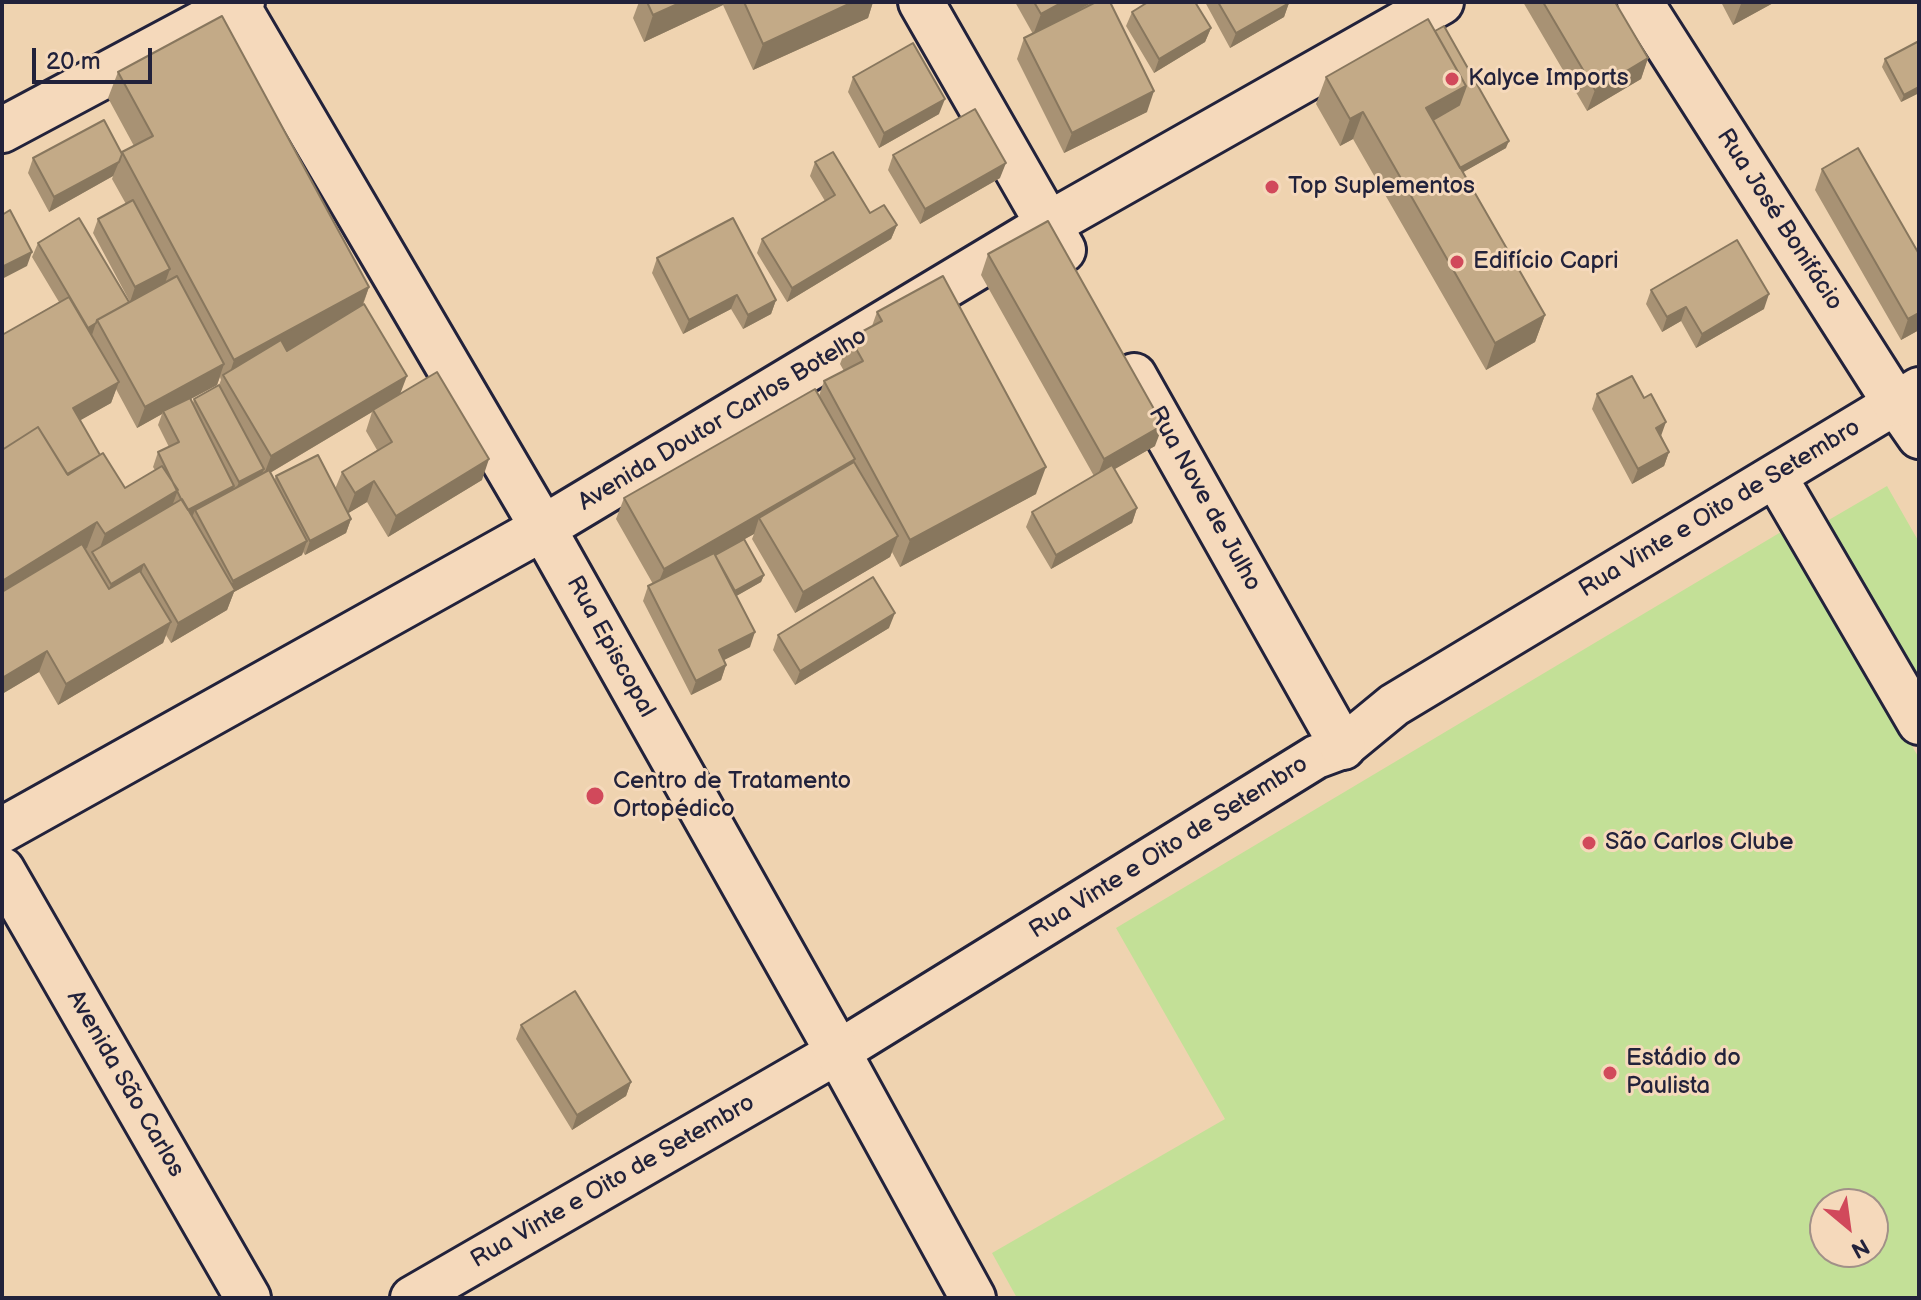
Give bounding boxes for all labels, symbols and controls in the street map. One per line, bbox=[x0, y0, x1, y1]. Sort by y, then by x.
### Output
scale bar bbox=[36, 32, 156, 82]
text: 20 m bbox=[46, 47, 101, 76]
place label: Kalyce Imports bbox=[1468, 65, 1629, 93]
marker: Kalyce Imports bbox=[1443, 70, 1461, 88]
street label: Rua José Bonifácio bbox=[1710, 124, 1848, 316]
place label: Top Suplementos bbox=[1288, 173, 1475, 201]
marker: Top Suplementos bbox=[1263, 178, 1281, 196]
place label: Edifício Capri bbox=[1473, 248, 1619, 276]
marker: Edifício Capri bbox=[1448, 253, 1466, 271]
street label: Avenida Doutor Carlos Botelho bbox=[574, 322, 872, 518]
street label: Rua Nove de Julho bbox=[1141, 402, 1267, 596]
street label: Rua Vinte e Oito de Setembro bbox=[1574, 414, 1866, 604]
street label: Rua Episcopal bbox=[559, 571, 661, 723]
street label: Rua Vinte e Oito de Setembro bbox=[1025, 750, 1313, 946]
place label: Centro de Tratamento Ortopédico bbox=[613, 768, 851, 824]
marker: Centro de Tratamento Ortopédico bbox=[584, 785, 606, 807]
place label: São Carlos Clube bbox=[1605, 829, 1793, 857]
marker: São Carlos Clube bbox=[1580, 834, 1598, 852]
street label: Avenida São Carlos bbox=[60, 985, 190, 1183]
place label: Estádio do Paulista bbox=[1626, 1045, 1741, 1101]
marker: Estádio do Paulista bbox=[1601, 1064, 1619, 1082]
street label: Rua Vinte e Oito de Setembro bbox=[466, 1089, 760, 1275]
north arrow bbox=[1809, 1188, 1889, 1268]
text: N bbox=[1846, 1232, 1874, 1263]

